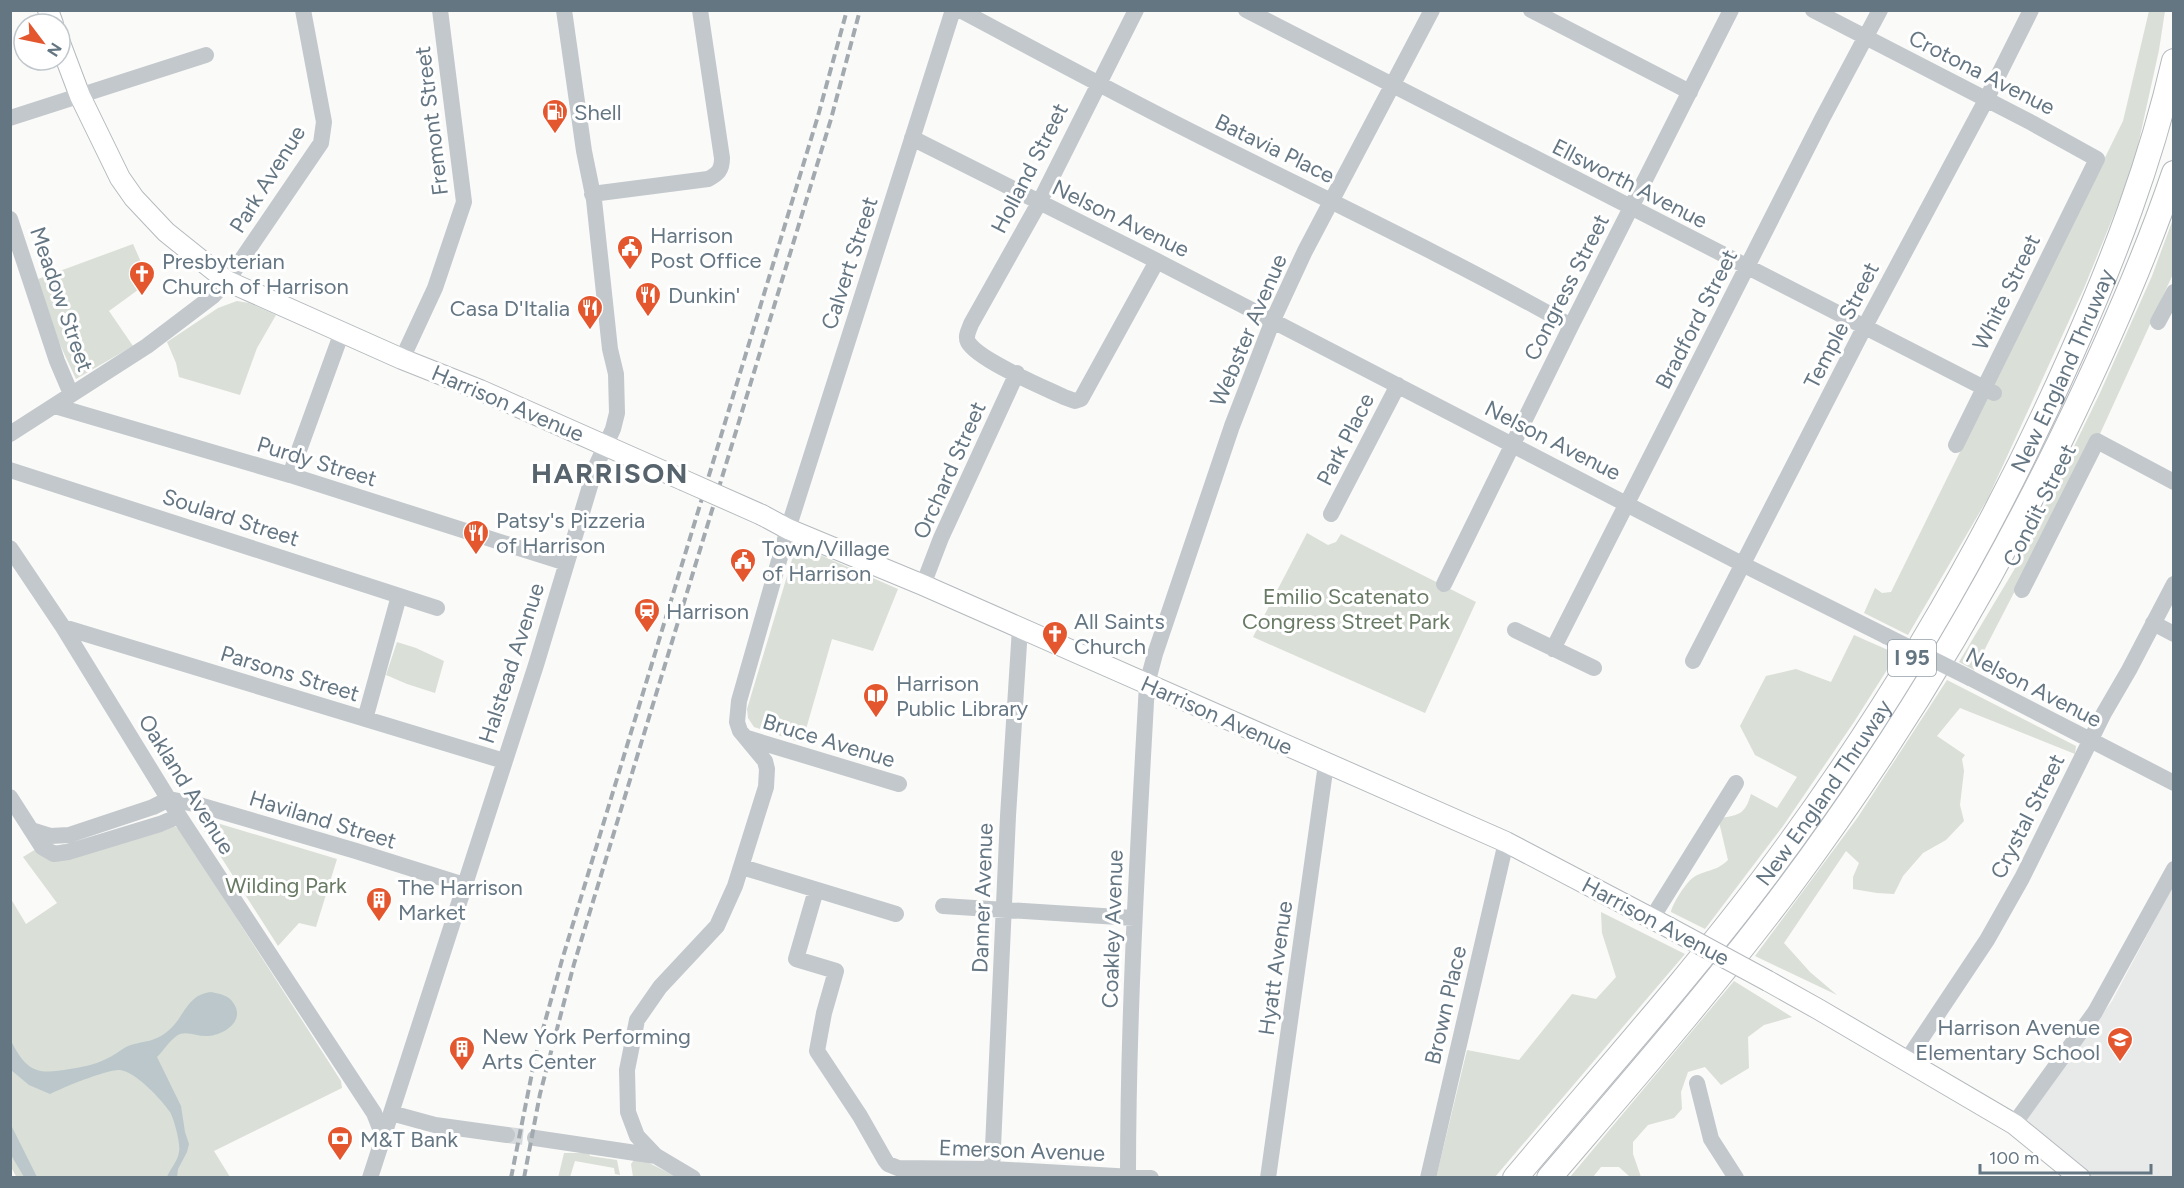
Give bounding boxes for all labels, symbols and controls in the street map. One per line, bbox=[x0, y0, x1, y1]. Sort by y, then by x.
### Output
north arrow bbox=[12, 12, 72, 72]
street label: Crotona Avenue bbox=[1904, 24, 2059, 121]
text: N bbox=[43, 39, 66, 60]
street label: Fremont Street bbox=[409, 45, 454, 197]
fuel station icon: Shell bbox=[540, 97, 570, 135]
place label: Shell bbox=[574, 99, 621, 126]
street label: Holland Street bbox=[985, 99, 1074, 238]
street label: Batavia Place bbox=[1210, 108, 1339, 189]
street label: Park Avenue bbox=[224, 121, 311, 238]
street label: Ellsworth Avenue bbox=[1548, 133, 1712, 234]
street label: Nelson Avenue bbox=[1048, 174, 1194, 263]
street label: Calvert Street bbox=[815, 193, 884, 333]
street label: Congress Street bbox=[1518, 209, 1615, 365]
place label: Harrison Post Office bbox=[650, 222, 762, 274]
street label: Meadow Street bbox=[24, 223, 99, 375]
street label: White Street bbox=[1967, 230, 2046, 355]
public building icon: Harrison Post Office bbox=[615, 233, 645, 271]
street label: Bradford Street bbox=[1650, 245, 1743, 394]
place label: Presbyterian Church of Harrison bbox=[162, 248, 349, 300]
street label: Webster Avenue bbox=[1204, 250, 1293, 410]
street label: Temple Street bbox=[1798, 257, 1885, 393]
church icon: Presbyterian Church of Harrison bbox=[127, 259, 157, 297]
street label: New England Thruway bbox=[2005, 265, 2120, 477]
restaurant icon: Dunkin' bbox=[633, 280, 663, 318]
place label: Dunkin' bbox=[668, 282, 740, 309]
restaurant icon: Casa D'Italia bbox=[575, 293, 605, 331]
place label: Casa D'Italia bbox=[450, 295, 570, 322]
street label: Harrison Avenue bbox=[428, 359, 588, 448]
street label: Park Place bbox=[1311, 389, 1380, 490]
street label: Nelson Avenue bbox=[1480, 395, 1625, 486]
street label: Orchard Street bbox=[907, 397, 992, 543]
street label: Purdy Street bbox=[254, 430, 380, 492]
street label: Condit Street bbox=[1997, 439, 2082, 571]
district label: HARRISON bbox=[531, 456, 689, 490]
street label: Soulard Street bbox=[159, 483, 303, 552]
place label: Patsy's Pizzeria of Harrison bbox=[496, 507, 645, 559]
restaurant icon: Patsy's Pizzeria of Harrison bbox=[461, 518, 491, 556]
place label: Town/Village of Harrison bbox=[762, 535, 890, 587]
public building icon: Town/Village of Harrison bbox=[728, 546, 758, 584]
street label: Halstead Avenue bbox=[473, 580, 550, 747]
park label: Emilio Scatenato Congress Street Park bbox=[1242, 583, 1450, 635]
station icon: Harrison bbox=[632, 596, 662, 634]
place label: Harrison bbox=[666, 598, 749, 625]
place label: All Saints Church bbox=[1074, 608, 1165, 660]
church icon: All Saints Church bbox=[1040, 619, 1070, 657]
street label: Parsons Street bbox=[217, 640, 363, 707]
road number: I 95 bbox=[1888, 640, 1936, 676]
street label: Nelson Avenue bbox=[1961, 642, 2106, 733]
place label: Harrison Public Library bbox=[896, 670, 1029, 722]
street label: Harrison Avenue bbox=[1137, 670, 1297, 761]
library icon: Harrison Public Library bbox=[861, 681, 891, 719]
street label: New England Thruway bbox=[1750, 694, 1898, 891]
street label: Bruce Avenue bbox=[759, 708, 898, 773]
street label: Oakland Avenue bbox=[133, 709, 240, 859]
street label: Crystal Street bbox=[1984, 749, 2070, 883]
street label: Haviland Street bbox=[246, 784, 400, 855]
street label: Danner Avenue bbox=[966, 822, 999, 974]
street label: Coakley Avenue bbox=[1096, 849, 1129, 1009]
street label: Harrison Avenue bbox=[1578, 871, 1734, 972]
park label: Wilding Park bbox=[225, 872, 347, 899]
place label: The Harrison Market bbox=[398, 874, 523, 926]
building icon: The Harrison Market bbox=[364, 885, 394, 923]
street label: Hyatt Avenue bbox=[1253, 899, 1298, 1037]
street label: Brown Place bbox=[1419, 943, 1472, 1067]
place label: Harrison Avenue Elementary School bbox=[1915, 1014, 2100, 1066]
place label: New York Performing Arts Center bbox=[482, 1023, 691, 1075]
school or university icon: Harrison Avenue Elementary School bbox=[2105, 1025, 2135, 1063]
building icon: New York Performing Arts Center bbox=[447, 1034, 477, 1072]
bank icon: M&T Bank bbox=[325, 1124, 355, 1162]
place label: M&T Bank bbox=[360, 1126, 458, 1153]
street label: Emerson Avenue bbox=[938, 1134, 1106, 1167]
scale bar bbox=[1980, 1137, 2151, 1175]
text: 100 m bbox=[1989, 1147, 2039, 1169]

